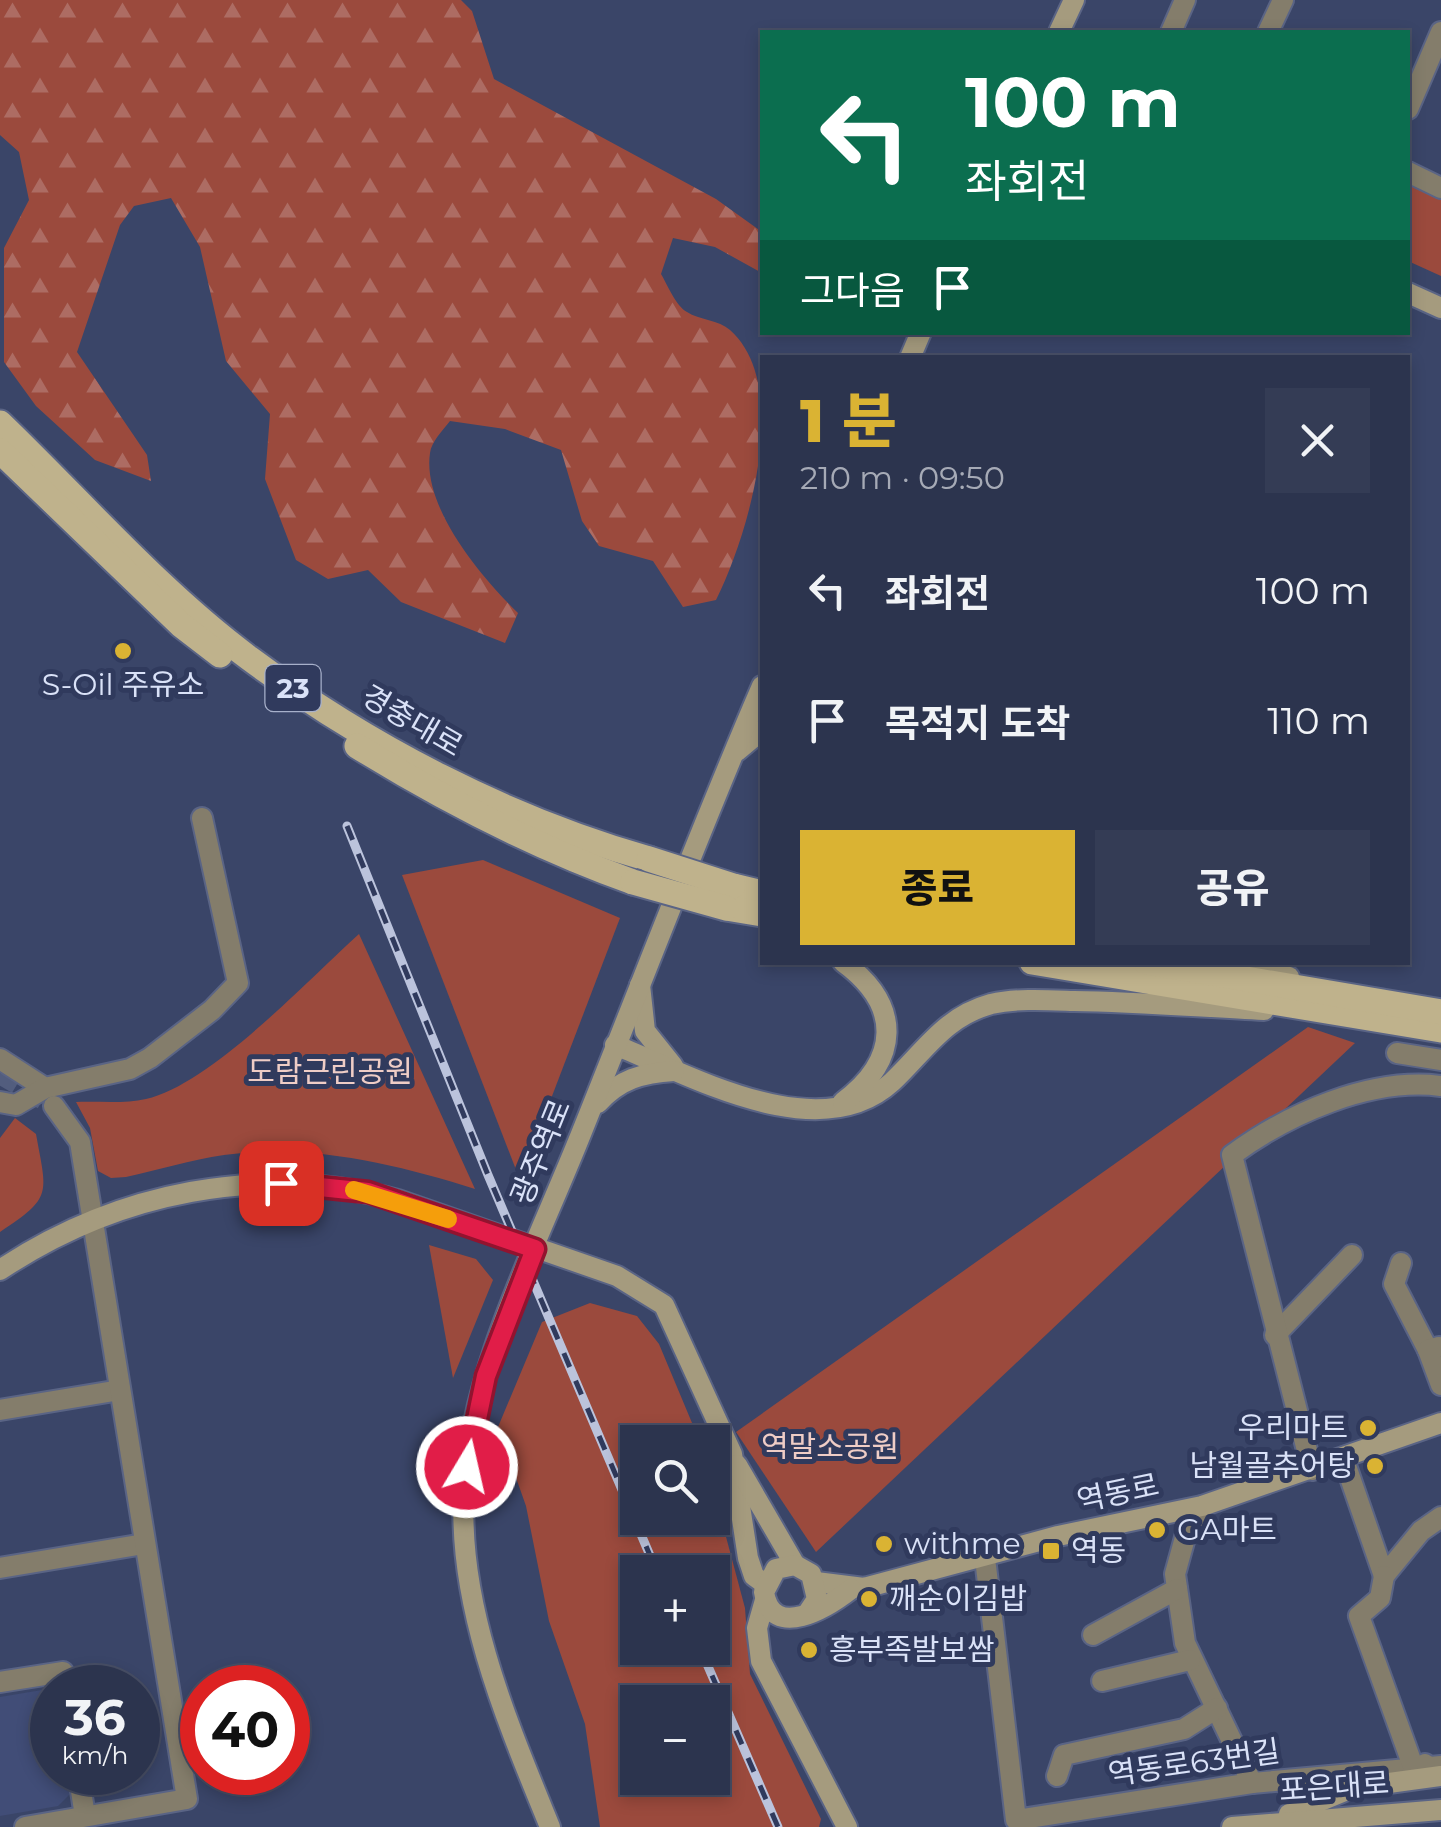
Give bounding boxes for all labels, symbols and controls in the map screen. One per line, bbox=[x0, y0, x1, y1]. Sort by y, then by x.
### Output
text: 100 m bbox=[965, 59, 1181, 145]
icon: left bbox=[800, 70, 930, 200]
text: 좌회전 bbox=[965, 153, 1089, 208]
icon: arrive bbox=[925, 260, 980, 315]
text: 그다음 bbox=[800, 267, 905, 314]
text: 1 분 bbox=[800, 384, 897, 457]
button: close bbox=[1265, 388, 1370, 493]
text: 210 m · 09:50 bbox=[800, 458, 1005, 497]
icon: left bbox=[800, 563, 855, 618]
text: 100 m bbox=[1256, 567, 1370, 614]
text: 좌회전 bbox=[885, 570, 990, 617]
marker: S-Oil 주유소 bbox=[112, 640, 134, 662]
road number: 23 bbox=[266, 665, 320, 711]
place label: S-Oil 주유소 bbox=[42, 666, 204, 703]
street label: 경충대로 bbox=[355, 677, 469, 764]
icon: arrive bbox=[800, 693, 855, 748]
text: 110 m bbox=[1267, 697, 1370, 744]
text: 목적지 도착 bbox=[885, 700, 1071, 747]
button: 종료 bbox=[800, 830, 1075, 945]
button: 공유 bbox=[1095, 830, 1370, 945]
park label: 도람근린공원 bbox=[247, 1053, 413, 1090]
street label: 광주역로 bbox=[503, 1094, 578, 1210]
pin bbox=[239, 1141, 324, 1226]
icon: arrive bbox=[254, 1156, 309, 1211]
place label: 우리마트 bbox=[1238, 1409, 1348, 1446]
position arrow bbox=[415, 1415, 519, 1519]
marker: 우리마트 bbox=[1357, 1417, 1379, 1439]
map controls bbox=[620, 1425, 730, 1795]
button: search bbox=[620, 1425, 730, 1535]
park label: 역말소공원 bbox=[761, 1428, 899, 1465]
place label: 남월골추어탕 bbox=[1189, 1447, 1355, 1484]
marker: 남월골추어탕 bbox=[1364, 1455, 1386, 1477]
street label: 역동로 bbox=[1074, 1466, 1162, 1519]
place label: GA마트 bbox=[1177, 1511, 1277, 1548]
marker: GA마트 bbox=[1146, 1519, 1168, 1541]
place label: withme bbox=[904, 1525, 1021, 1562]
place label: 역동 bbox=[1071, 1532, 1126, 1569]
marker: withme bbox=[873, 1533, 895, 1555]
marker: 역동 bbox=[1040, 1540, 1062, 1562]
button: + bbox=[620, 1555, 730, 1665]
place label: 깨순이김밥 bbox=[889, 1580, 1027, 1617]
marker: 깨순이김밥 bbox=[858, 1588, 880, 1610]
place label: 흥부족발보쌈 bbox=[829, 1631, 995, 1668]
marker: 흥부족발보쌈 bbox=[798, 1639, 820, 1661]
speed limit sign: 40 bbox=[180, 1665, 310, 1795]
button: − bbox=[620, 1685, 730, 1795]
text: 36 bbox=[64, 1687, 126, 1748]
street label: 역동로63번길 bbox=[1106, 1732, 1282, 1793]
text: km/h bbox=[62, 1740, 128, 1770]
street label: 포은대로 bbox=[1278, 1764, 1390, 1809]

